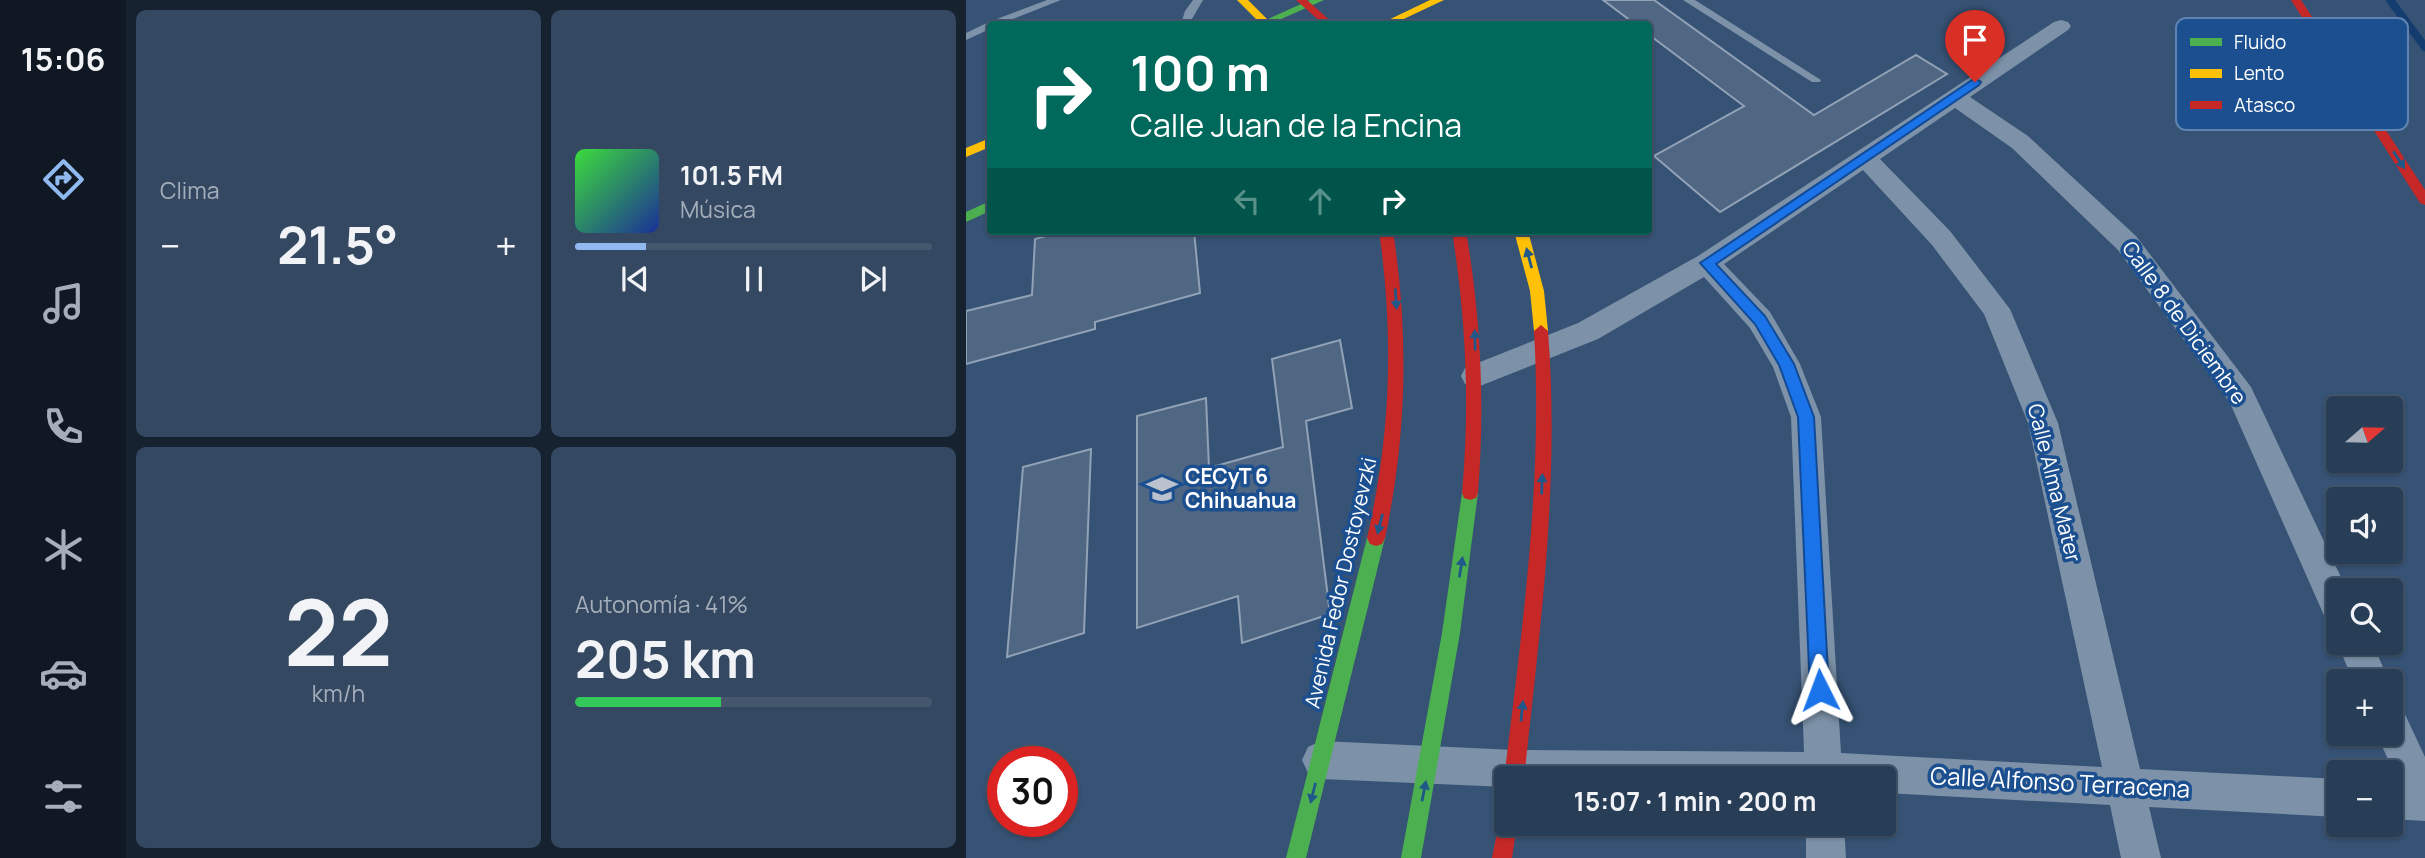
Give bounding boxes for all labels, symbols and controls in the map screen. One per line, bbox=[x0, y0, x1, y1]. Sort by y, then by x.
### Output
pin bbox=[1945, 10, 2005, 82]
legend bbox=[2176, 18, 2408, 130]
icon: arrive bbox=[1956, 21, 1994, 59]
text: Fluido bbox=[2234, 29, 2286, 55]
text: 15:06 bbox=[21, 37, 105, 81]
text: 100 m bbox=[1130, 39, 1270, 106]
icon: right bbox=[1015, 49, 1106, 140]
text: Lento bbox=[2234, 60, 2284, 86]
text: Atasco bbox=[2234, 92, 2295, 118]
text: Calle Juan de la Encina bbox=[1130, 103, 1462, 147]
one-way arrow bbox=[2393, 150, 2406, 170]
icon: directions bbox=[39, 155, 88, 204]
text: 101.5 FM bbox=[680, 157, 783, 193]
text: Clima bbox=[160, 174, 219, 206]
icon: left bbox=[1228, 182, 1266, 220]
icon: ahead bbox=[1301, 182, 1339, 220]
icon: right bbox=[1374, 182, 1412, 220]
text: Música bbox=[680, 193, 756, 225]
text: 21.5° bbox=[277, 209, 398, 280]
text: − bbox=[160, 219, 181, 271]
text: + bbox=[495, 219, 517, 271]
street label: Calle 8 de Diciembre bbox=[2116, 235, 2254, 410]
one-way arrow bbox=[1523, 248, 1533, 269]
icon: previous bbox=[616, 260, 654, 298]
icon: pause bbox=[735, 260, 773, 298]
icon: next bbox=[854, 260, 892, 298]
icon: music bbox=[39, 279, 88, 328]
one-way arrow bbox=[1391, 288, 1402, 310]
one-way arrow bbox=[1469, 329, 1480, 351]
north arrow bbox=[2326, 396, 2403, 472]
map controls bbox=[2326, 396, 2403, 837]
street label: Calle Alma Mater bbox=[2022, 401, 2088, 565]
icon: phone bbox=[39, 402, 88, 451]
street label: Avenida Fedor Dostoyevzki bbox=[1298, 455, 1383, 711]
place label: CECyT 6 Chihuahua bbox=[1185, 462, 1296, 514]
school or university icon: CECyT 6 Chihuahua bbox=[1145, 472, 1179, 506]
one-way arrow bbox=[1536, 473, 1548, 495]
button: sound bbox=[2326, 487, 2403, 564]
one-way arrow bbox=[1374, 513, 1385, 535]
icon: climate bbox=[39, 525, 88, 574]
one-way arrow bbox=[1456, 556, 1467, 578]
text: 22 bbox=[284, 569, 393, 693]
button: search bbox=[2326, 578, 2403, 655]
text: Autonomía · 41% bbox=[575, 588, 748, 620]
text: 205 km bbox=[575, 623, 756, 694]
icon: car bbox=[39, 649, 88, 698]
position arrow bbox=[1783, 653, 1857, 727]
button: + bbox=[2326, 669, 2403, 746]
text: km/h bbox=[312, 677, 365, 709]
one-way arrow bbox=[1516, 700, 1527, 722]
speed limit sign: 30 bbox=[987, 746, 1078, 837]
street label: Calle Alfonso Terracena bbox=[1929, 758, 2191, 805]
button: − bbox=[2326, 760, 2403, 837]
icon: filters bbox=[39, 772, 88, 821]
one-way arrow bbox=[1418, 780, 1429, 802]
one-way arrow bbox=[1307, 782, 1318, 804]
text: 15:07 · 1 min · 200 m bbox=[1574, 783, 1816, 819]

